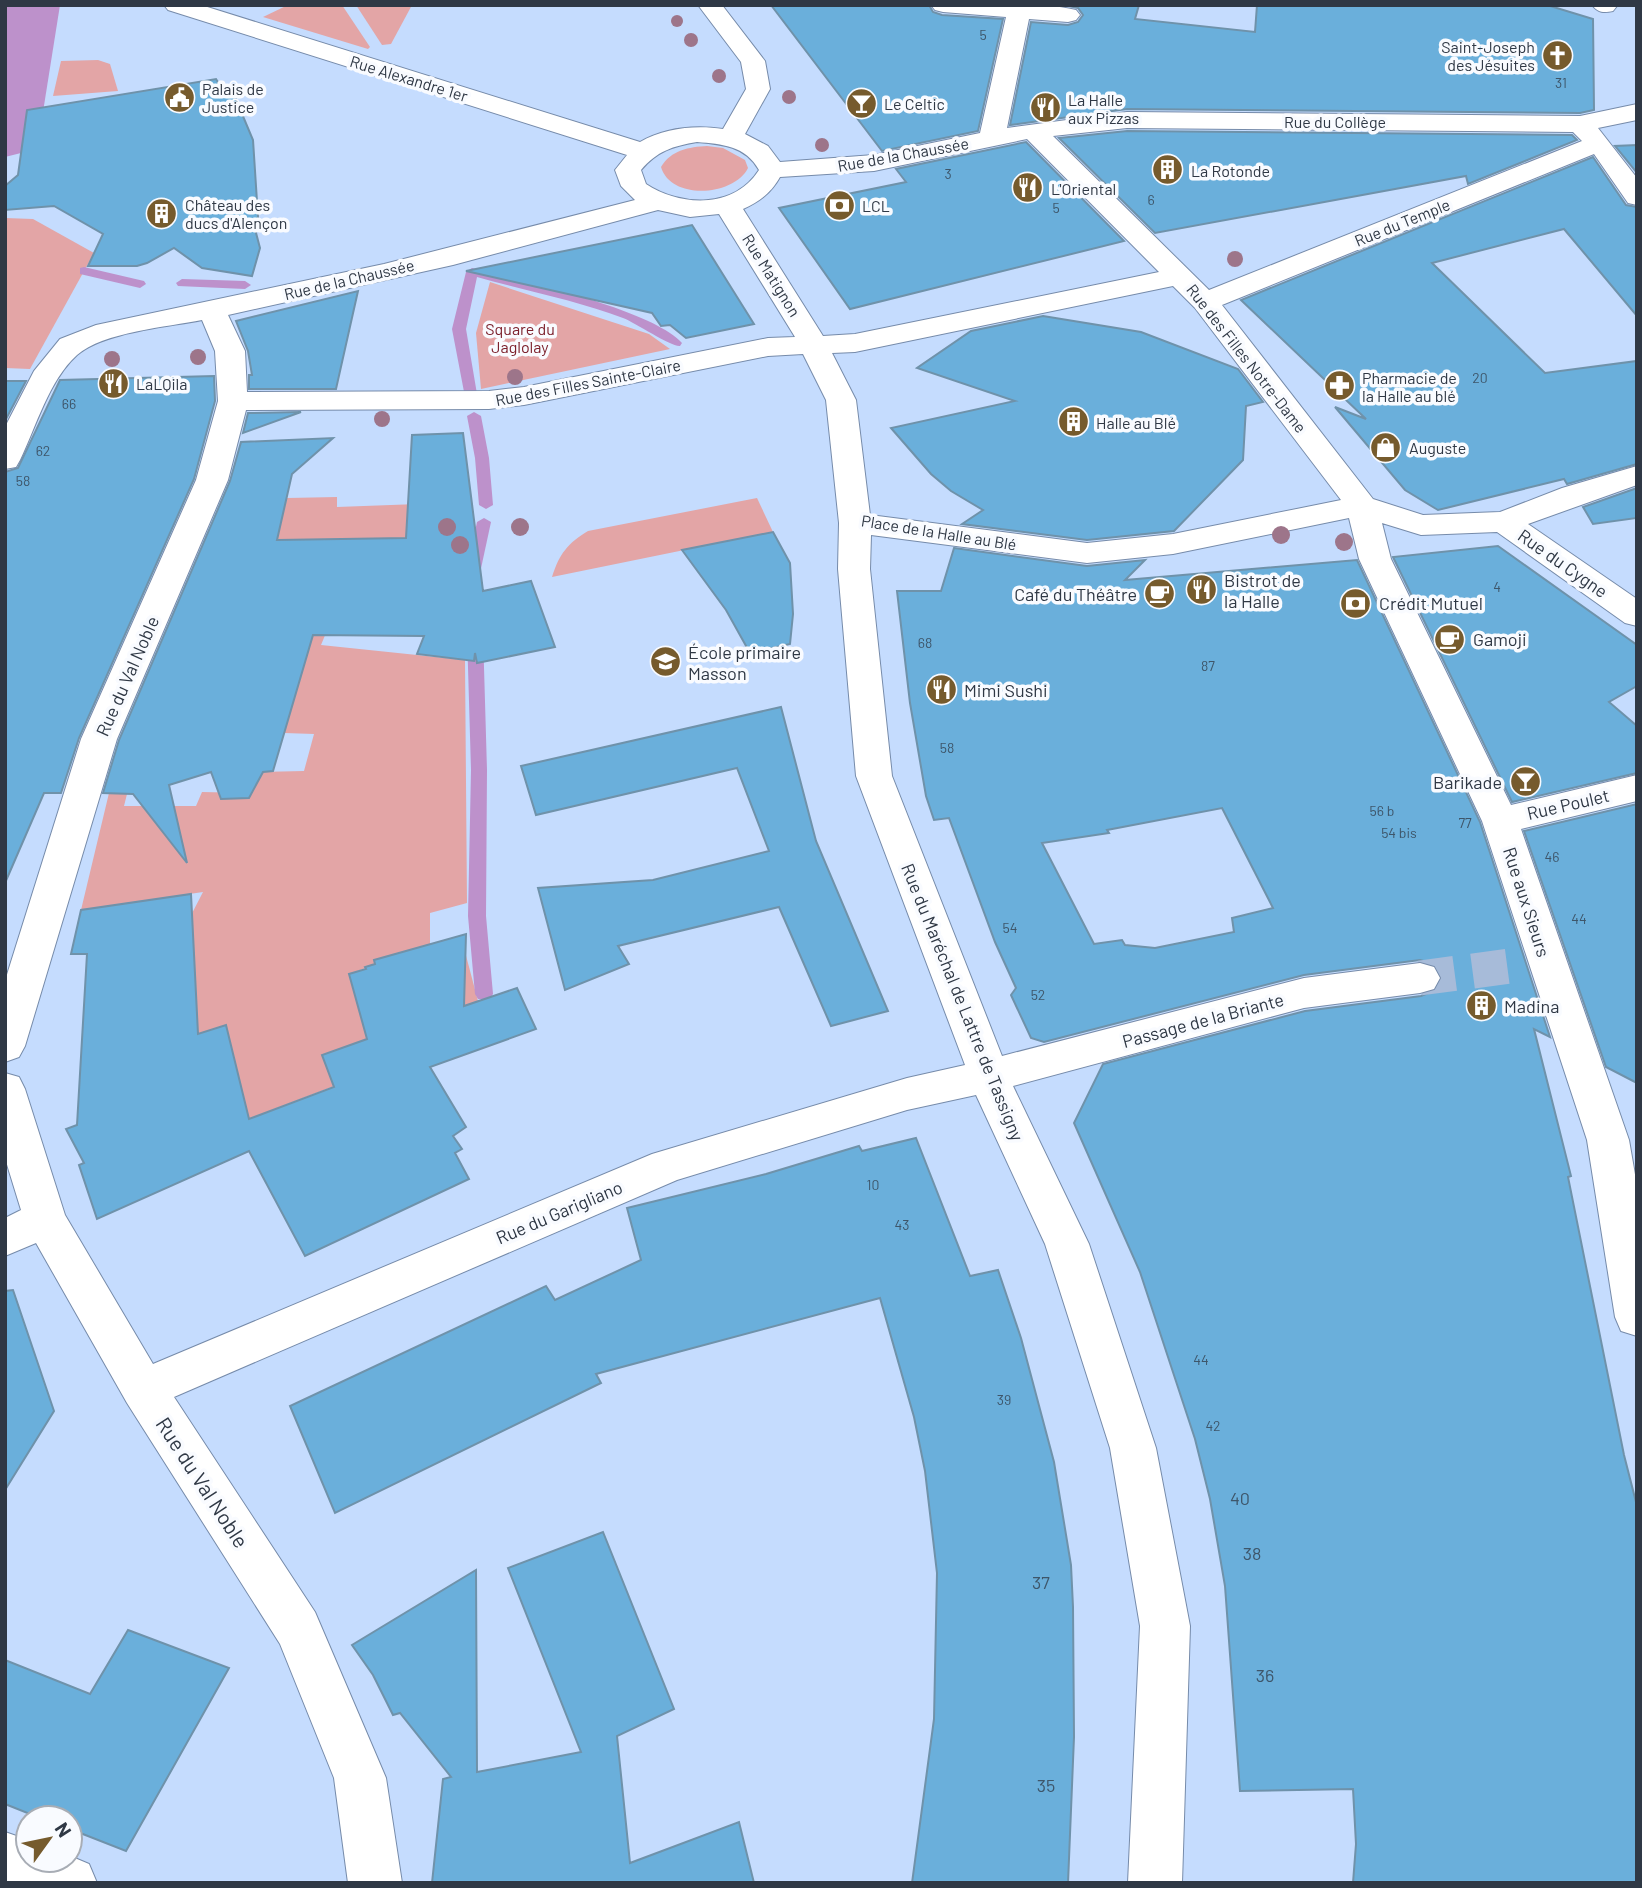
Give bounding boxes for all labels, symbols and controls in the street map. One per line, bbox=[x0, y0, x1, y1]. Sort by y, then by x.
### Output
house number: 5 bbox=[979, 26, 987, 43]
place label: Saint-Joseph des Jésuites bbox=[1441, 37, 1535, 74]
church icon: Saint-Joseph des Jésuites bbox=[1541, 38, 1575, 72]
street label: Rue Alexandre 1er bbox=[348, 51, 470, 105]
house number: 31 bbox=[1555, 74, 1567, 91]
place label: Palais de Justice bbox=[202, 79, 264, 116]
public building icon: Palais de Justice bbox=[162, 80, 196, 114]
bar icon: Le Celtic bbox=[844, 86, 878, 120]
place label: La Halle aux Pizzas bbox=[1068, 90, 1139, 127]
restaurant icon: La Halle aux Pizzas bbox=[1028, 91, 1062, 125]
place label: Le Celtic bbox=[884, 94, 945, 113]
street label: Rue du Collège bbox=[1284, 112, 1386, 131]
street label: Rue de la Chaussée bbox=[836, 133, 970, 175]
building icon: La Rotonde bbox=[1151, 153, 1185, 187]
place label: La Rotonde bbox=[1191, 161, 1270, 180]
house number: 3 bbox=[944, 165, 952, 182]
restaurant icon: L'Oriental bbox=[1011, 171, 1045, 205]
place label: L'Oriental bbox=[1051, 179, 1116, 198]
bank icon: LCL bbox=[822, 188, 856, 222]
house number: 6 bbox=[1147, 191, 1155, 208]
street label: Rue du Temple bbox=[1351, 194, 1453, 250]
place label: Château des ducs d'Alençon bbox=[185, 195, 287, 232]
building icon: Château des ducs d'Alençon bbox=[145, 196, 179, 230]
place label: LCL bbox=[862, 196, 890, 215]
house number: 5 bbox=[1052, 199, 1060, 216]
street label: Rue Matignon bbox=[739, 230, 805, 320]
street label: Rue de la Chaussée bbox=[282, 255, 416, 303]
street label: Rue des Filles Notre-Dame bbox=[1183, 280, 1311, 436]
park label: Square du Jaglolay bbox=[485, 319, 555, 356]
street label: Rue des Filles Sainte-Claire bbox=[494, 355, 682, 409]
restaurant icon: LaLQila bbox=[96, 366, 130, 400]
place label: Pharmacie de la Halle au blé bbox=[1362, 368, 1457, 405]
pharmacy icon: Pharmacie de la Halle au blé bbox=[1322, 369, 1356, 403]
house number: 20 bbox=[1472, 369, 1488, 386]
place label: LaLQila bbox=[136, 374, 187, 393]
house number: 66 bbox=[62, 395, 76, 412]
building icon: Halle au Blé bbox=[1056, 405, 1090, 439]
place label: Halle au Blé bbox=[1096, 413, 1176, 432]
shop icon: Auguste bbox=[1369, 430, 1403, 464]
place label: Auguste bbox=[1409, 438, 1466, 457]
house number: 62 bbox=[36, 442, 50, 459]
house number: 58 bbox=[16, 472, 30, 489]
street label: Place de la Halle au Blé bbox=[860, 510, 1018, 554]
street label: Rue du Cygne bbox=[1514, 524, 1612, 602]
place label: Bistrot de la Halle bbox=[1224, 569, 1301, 612]
restaurant icon: Bistrot de la Halle bbox=[1184, 573, 1218, 607]
cafe icon: Café du Théâtre bbox=[1143, 577, 1177, 611]
house number: 4 bbox=[1493, 578, 1501, 595]
place label: Café du Théâtre bbox=[1014, 583, 1137, 605]
bank icon: Crédit Mutuel bbox=[1339, 586, 1373, 620]
place label: Crédit Mutuel bbox=[1379, 592, 1483, 614]
street label: Rue du Val Noble bbox=[91, 613, 163, 739]
cafe icon: Gamoji bbox=[1433, 622, 1467, 656]
place label: Gamoji bbox=[1473, 628, 1527, 650]
house number: 68 bbox=[918, 634, 932, 651]
place label: École primaire Masson bbox=[688, 641, 801, 684]
school or university icon: École primaire Masson bbox=[648, 645, 682, 679]
house number: 87 bbox=[1201, 657, 1215, 674]
restaurant icon: Mimi Sushi bbox=[924, 673, 958, 707]
place label: Mimi Sushi bbox=[964, 679, 1048, 701]
house number: 58 bbox=[940, 739, 954, 756]
bar icon: Barikade bbox=[1508, 765, 1542, 799]
place label: Barikade bbox=[1433, 771, 1502, 793]
street label: Rue Poulet bbox=[1525, 784, 1611, 824]
house number: 56 b bbox=[1370, 802, 1394, 819]
house number: 77 bbox=[1458, 814, 1472, 831]
house number: 54 bis bbox=[1381, 824, 1417, 841]
street label: Rue aux Sieurs bbox=[1499, 844, 1555, 960]
house number: 46 bbox=[1545, 848, 1559, 865]
street label: Rue du Maréchal de Lattre de Tassigny bbox=[897, 860, 1029, 1144]
house number: 44 bbox=[1571, 910, 1587, 927]
house number: 54 bbox=[1003, 919, 1017, 936]
house number: 52 bbox=[1031, 986, 1045, 1003]
street label: Passage de la Briante bbox=[1120, 988, 1286, 1052]
building icon: Madina bbox=[1464, 989, 1498, 1023]
place label: Madina bbox=[1504, 995, 1559, 1017]
street label: Rue du Garigliano bbox=[493, 1175, 625, 1249]
house number: 10 bbox=[867, 1176, 879, 1193]
house number: 43 bbox=[895, 1216, 909, 1233]
house number: 44 bbox=[1193, 1351, 1209, 1368]
house number: 39 bbox=[997, 1391, 1011, 1408]
street label: Rue du Val Noble bbox=[151, 1412, 255, 1552]
house number: 42 bbox=[1205, 1417, 1221, 1434]
house number: 40 bbox=[1230, 1487, 1250, 1509]
house number: 38 bbox=[1243, 1542, 1261, 1564]
house number: 37 bbox=[1032, 1571, 1050, 1593]
house number: 36 bbox=[1256, 1664, 1274, 1686]
house number: 35 bbox=[1037, 1774, 1055, 1796]
north arrow bbox=[14, 1804, 84, 1874]
text: N bbox=[51, 1818, 77, 1841]

